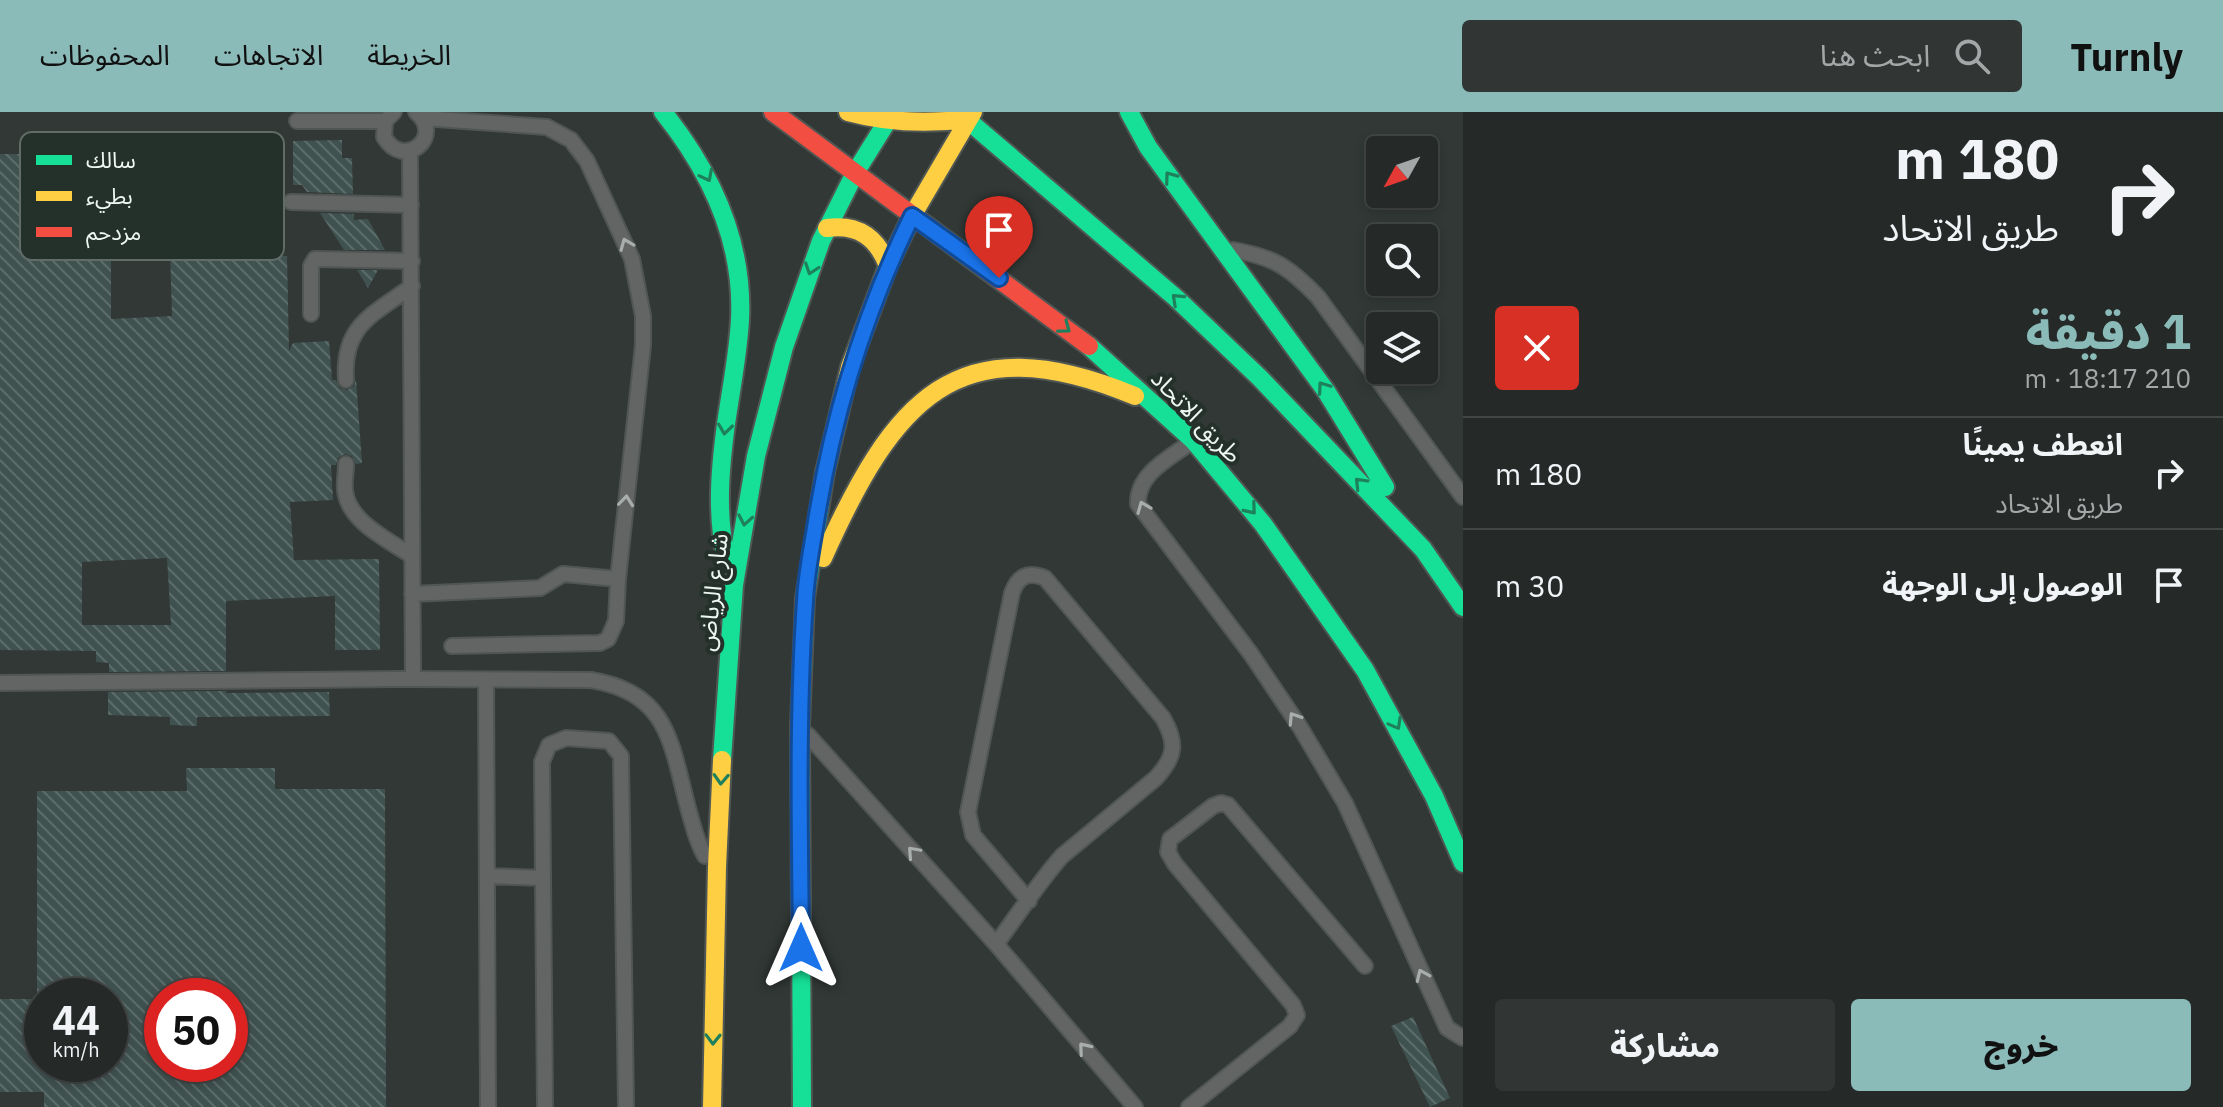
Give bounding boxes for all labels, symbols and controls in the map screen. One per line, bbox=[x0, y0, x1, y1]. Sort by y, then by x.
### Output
search box bbox=[1462, 20, 2022, 92]
text: Turnly bbox=[2070, 32, 2183, 81]
icon: search bbox=[1950, 34, 1994, 78]
text: ابحث هنا bbox=[1820, 35, 1930, 74]
text: المحفوظات bbox=[40, 36, 170, 73]
text: الاتجاهات bbox=[214, 36, 323, 73]
text: الخريطة bbox=[367, 36, 451, 73]
text: 180 m bbox=[1895, 122, 2059, 194]
legend bbox=[20, 132, 284, 260]
north arrow bbox=[1366, 136, 1438, 208]
map controls bbox=[1366, 136, 1438, 384]
icon: right bbox=[2087, 144, 2191, 248]
text: سالك bbox=[86, 145, 136, 174]
one-way arrow bbox=[697, 167, 713, 182]
one-way arrow bbox=[1165, 172, 1180, 186]
text: بطيء bbox=[86, 181, 133, 213]
pin bbox=[965, 196, 1033, 278]
text: طريق الاتحاد bbox=[1882, 204, 2059, 251]
icon: arrive bbox=[977, 208, 1021, 252]
text: مزدحم bbox=[86, 217, 141, 249]
button: search bbox=[1366, 224, 1438, 296]
one-way arrow bbox=[619, 238, 636, 252]
one-way arrow bbox=[804, 261, 821, 275]
one-way arrow bbox=[1171, 294, 1186, 308]
text: 1 دقيقة bbox=[2026, 300, 2191, 362]
button: close bbox=[1495, 306, 1579, 390]
button: layers bbox=[1366, 312, 1438, 384]
one-way arrow bbox=[1056, 319, 1071, 333]
text: 210 m · 18:17 bbox=[2025, 361, 2191, 395]
street label: طريق الاتحاد bbox=[1145, 363, 1249, 469]
one-way arrow bbox=[1318, 382, 1333, 396]
one-way arrow bbox=[717, 422, 734, 436]
text: انعطف يمينًا bbox=[1963, 424, 2123, 463]
icon: right bbox=[2147, 451, 2191, 495]
text: 180 m bbox=[1495, 454, 1582, 493]
one-way arrow bbox=[1355, 478, 1369, 492]
text: طريق الاتحاد bbox=[1995, 486, 2123, 520]
one-way arrow bbox=[618, 494, 635, 507]
one-way arrow bbox=[1241, 500, 1256, 514]
one-way arrow bbox=[1136, 501, 1153, 515]
one-way arrow bbox=[737, 513, 754, 527]
street label: شارع الرياض bbox=[689, 531, 737, 653]
icon: arrive bbox=[2147, 563, 2191, 607]
text: الوصول إلى الوجهة bbox=[1882, 564, 2123, 603]
text: 30 m bbox=[1495, 566, 1564, 605]
one-way arrow bbox=[1288, 712, 1303, 726]
one-way arrow bbox=[1386, 715, 1402, 730]
one-way arrow bbox=[713, 773, 730, 786]
one-way arrow bbox=[908, 846, 923, 861]
position arrow bbox=[759, 906, 843, 990]
one-way arrow bbox=[1416, 968, 1432, 983]
speed limit sign: 50 bbox=[144, 978, 248, 1082]
text: 44 bbox=[52, 994, 100, 1046]
button: مشاركة bbox=[1495, 999, 1835, 1091]
button: خروج bbox=[1851, 999, 2191, 1091]
one-way arrow bbox=[705, 1033, 722, 1046]
text: km/h bbox=[52, 1036, 100, 1063]
one-way arrow bbox=[1079, 1042, 1094, 1057]

